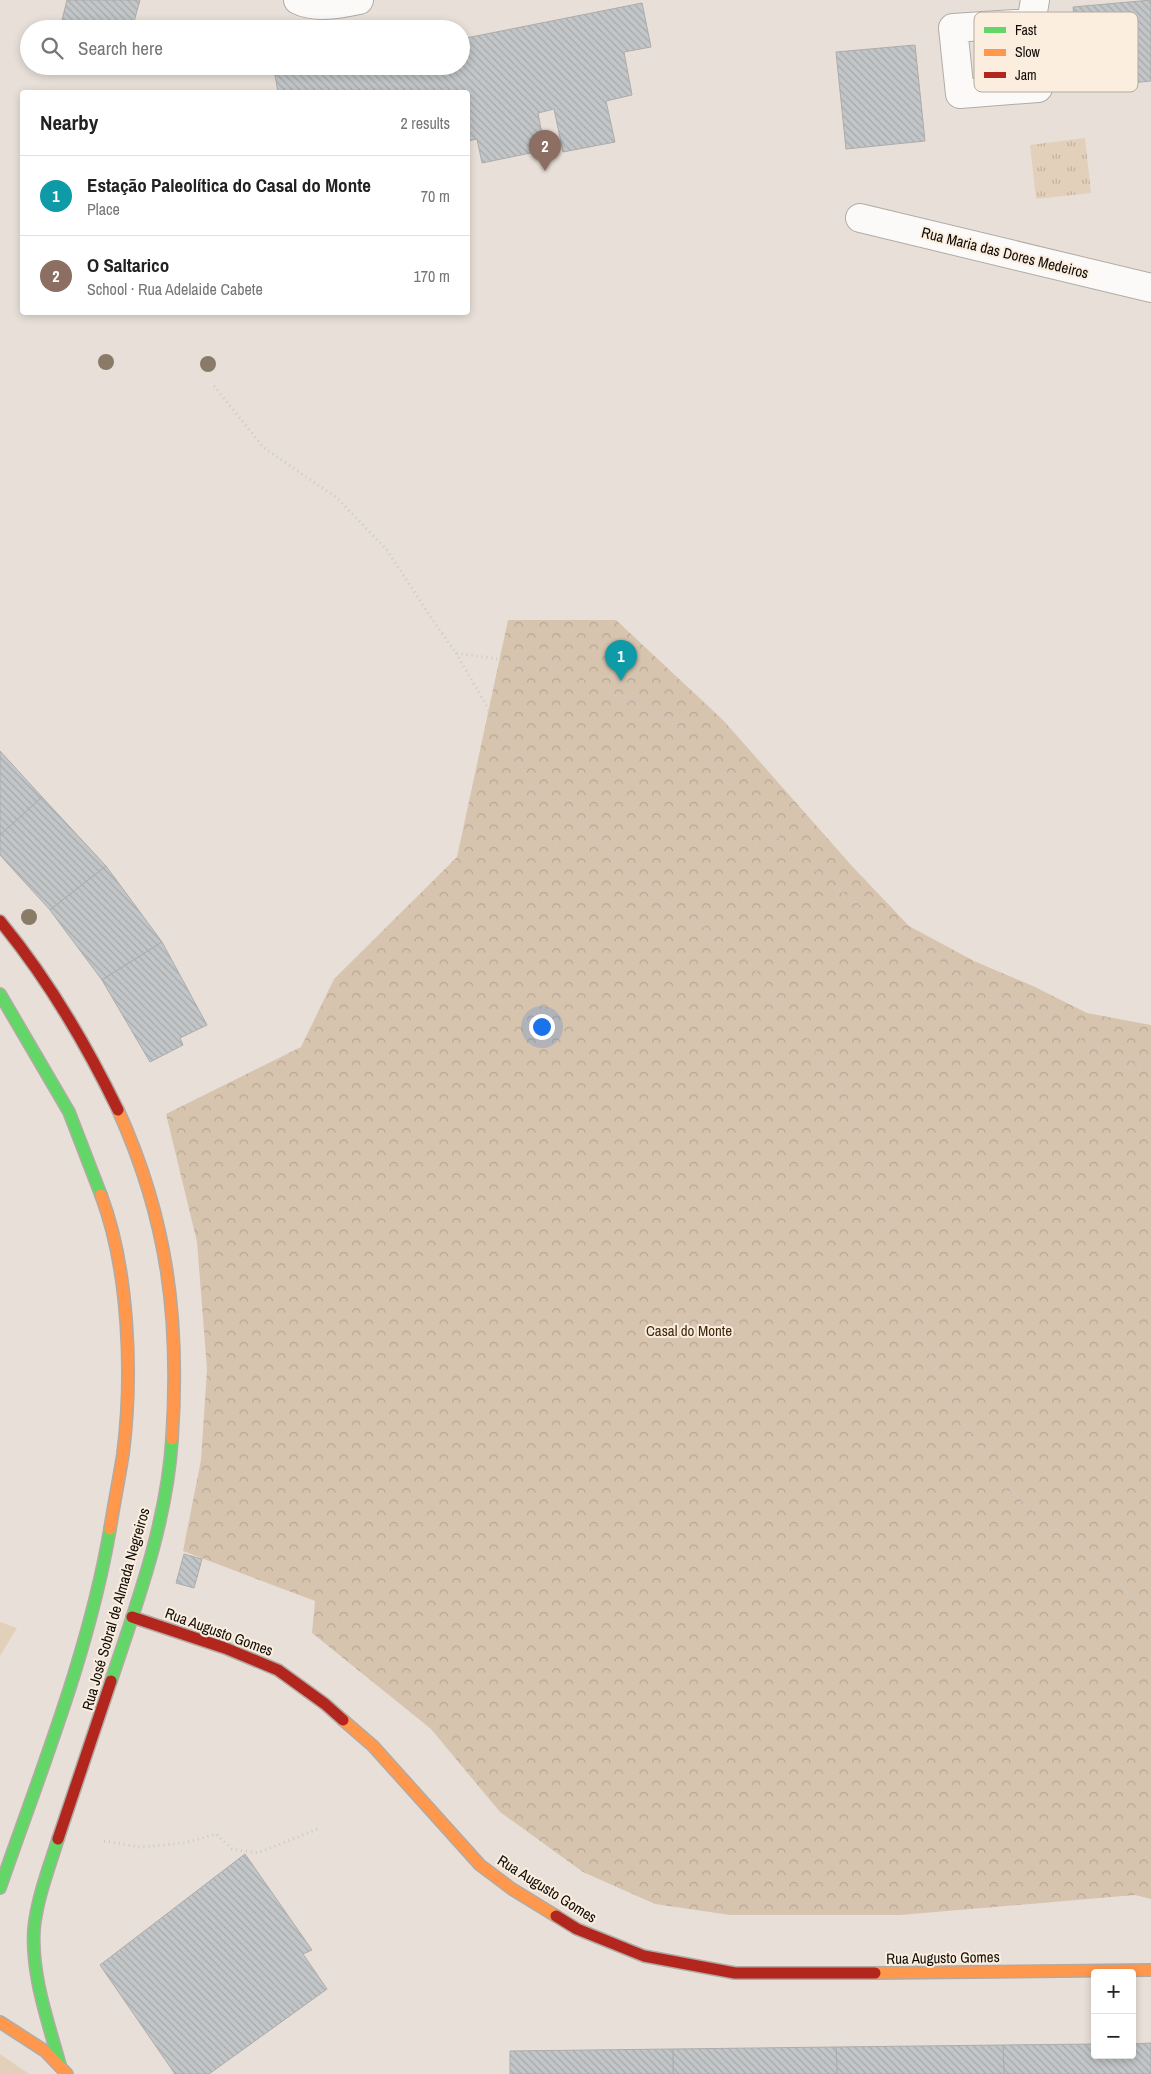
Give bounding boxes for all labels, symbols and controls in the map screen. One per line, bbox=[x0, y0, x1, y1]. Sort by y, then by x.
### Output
legend bbox=[974, 12, 1138, 92]
search box bbox=[20, 20, 470, 75]
text: Fast bbox=[1015, 21, 1037, 39]
icon: search bbox=[38, 34, 66, 62]
text: Search here bbox=[78, 35, 163, 61]
text: Slow bbox=[1015, 43, 1041, 61]
text: Jam bbox=[1015, 66, 1037, 84]
text: Nearby bbox=[40, 108, 98, 137]
text: 2 results bbox=[400, 112, 450, 134]
pin: 2 bbox=[529, 130, 561, 171]
text: Estação Paleolítica do Casal do Monte bbox=[87, 172, 371, 198]
text: 1 bbox=[52, 185, 60, 207]
text: 70 m bbox=[421, 185, 450, 207]
text: Place bbox=[87, 198, 120, 220]
street label: Rua Maria das Dores Medeiros bbox=[919, 222, 1091, 283]
text: O Saltarico bbox=[87, 252, 169, 278]
text: 2 bbox=[52, 265, 60, 287]
text: 170 m bbox=[414, 265, 450, 287]
text: School · Rua Adelaide Cabete bbox=[87, 278, 263, 300]
pin: 1 bbox=[605, 640, 637, 681]
your location bbox=[529, 1014, 555, 1040]
park label: Casal do Monte bbox=[646, 1320, 732, 1341]
street label: Rua José Sobral de Almada Negreiros bbox=[76, 1505, 155, 1713]
street label: Rua Augusto Gomes bbox=[162, 1602, 276, 1661]
street label: Rua Augusto Gomes bbox=[494, 1850, 601, 1928]
street label: Rua Augusto Gomes bbox=[886, 1946, 1000, 1969]
map controls bbox=[1091, 1969, 1136, 2059]
button: + bbox=[1091, 1969, 1136, 2014]
button: − bbox=[1091, 2014, 1136, 2059]

